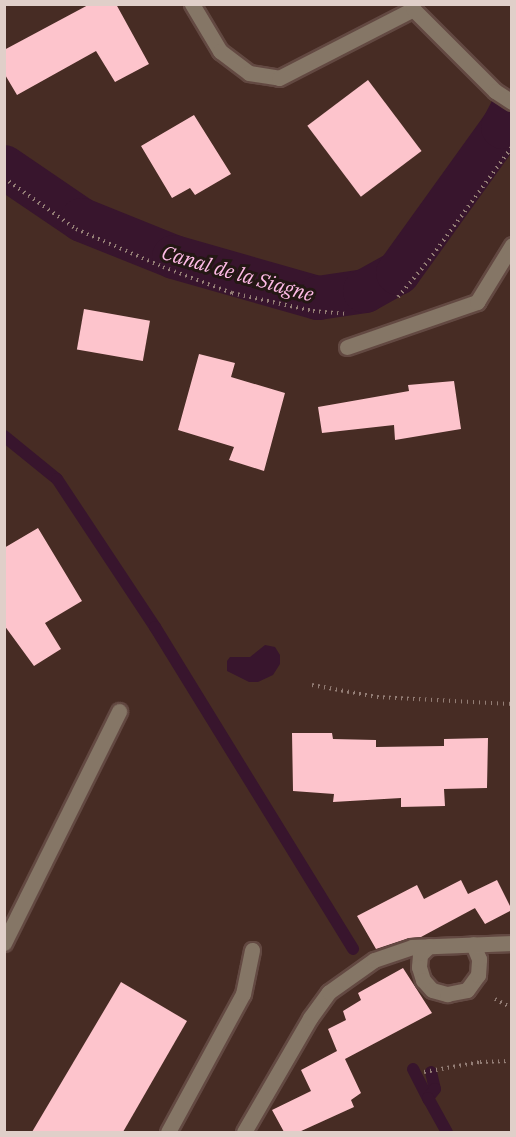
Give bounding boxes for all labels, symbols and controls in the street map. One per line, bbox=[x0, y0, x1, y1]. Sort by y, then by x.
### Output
water label: Canal de la Siagne bbox=[159, 240, 317, 306]

